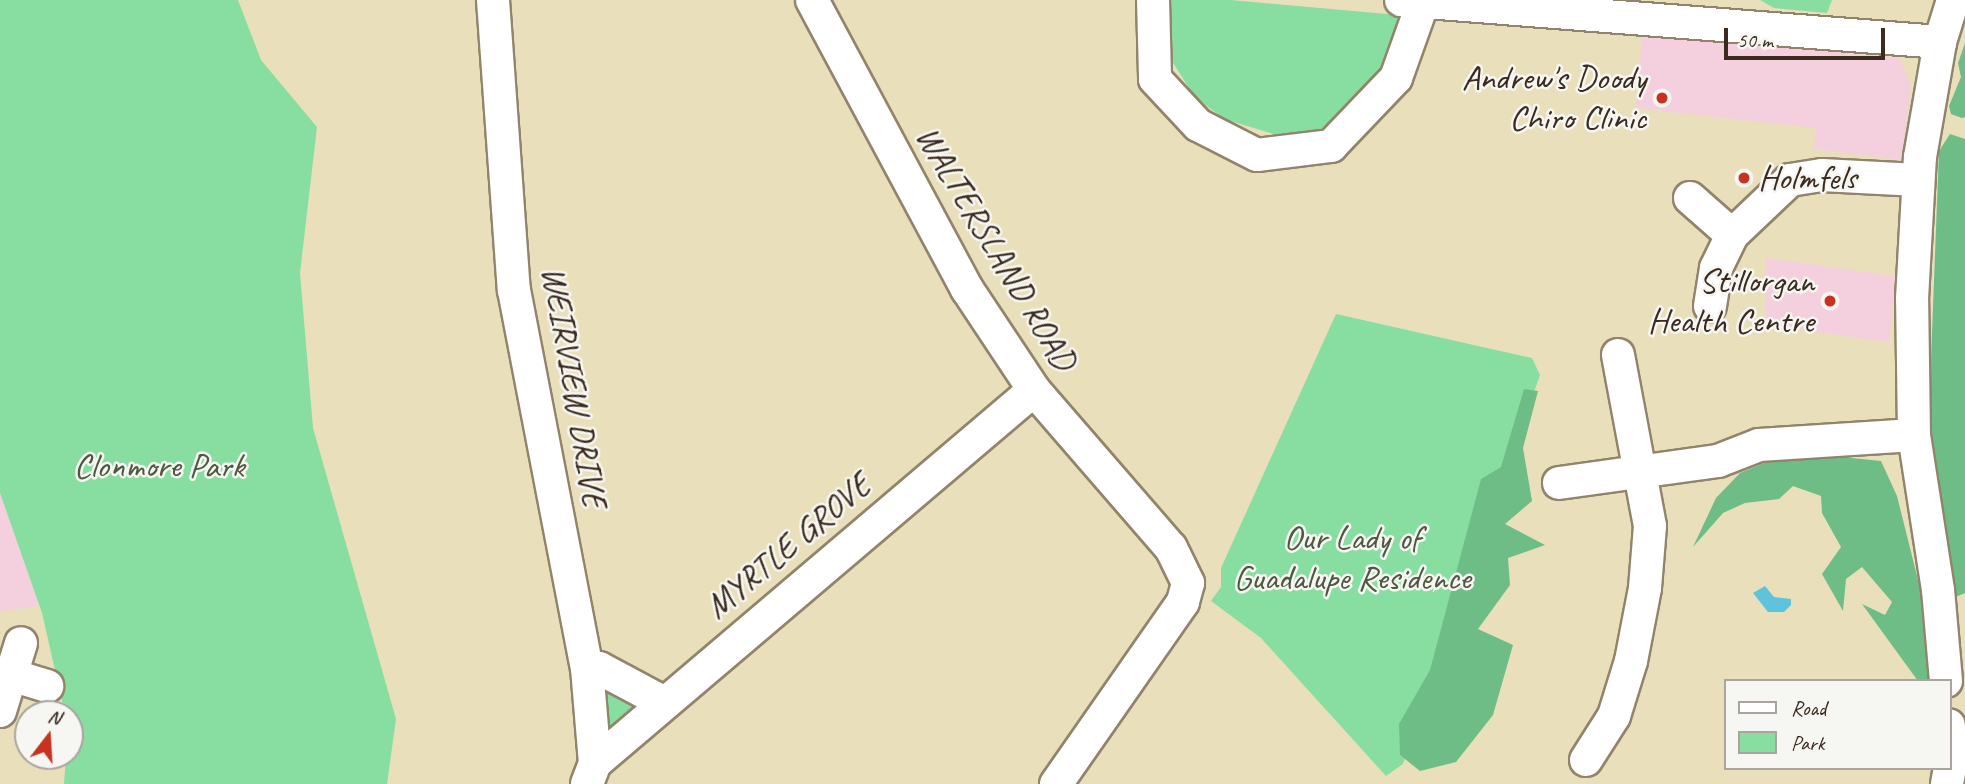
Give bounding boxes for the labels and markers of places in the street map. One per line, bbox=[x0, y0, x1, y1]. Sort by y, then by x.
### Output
place label: Andrew's Doody Chiro Clinic bbox=[1462, 57, 1646, 139]
marker: Andrew's Doody Chiro Clinic bbox=[1652, 88, 1672, 108]
place label: Holmfels bbox=[1758, 157, 1857, 199]
marker: Holmfels bbox=[1736, 170, 1752, 186]
place label: Stillorgan Health Centre bbox=[1648, 260, 1814, 342]
marker: Stillorgan Health Centre bbox=[1820, 291, 1840, 311]

